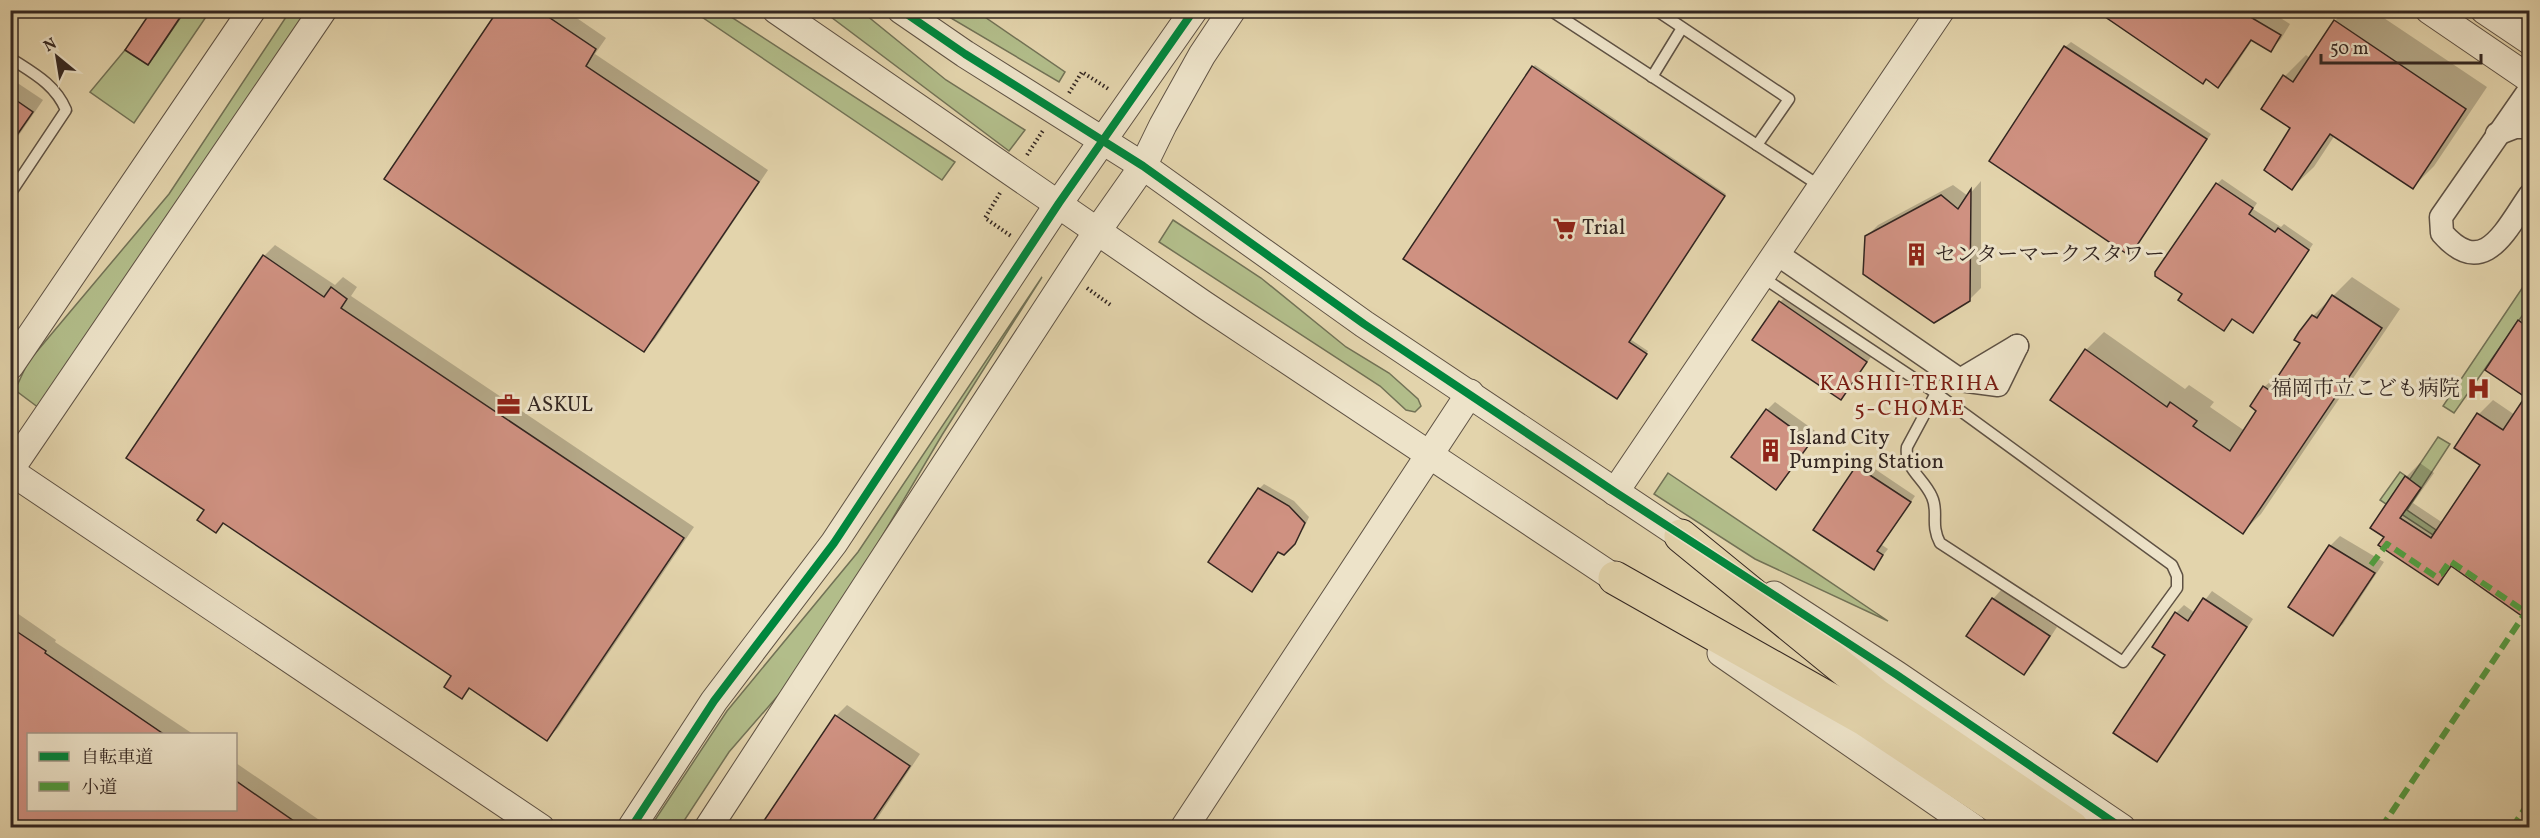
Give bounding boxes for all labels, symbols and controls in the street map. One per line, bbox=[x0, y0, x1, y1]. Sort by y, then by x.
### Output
north arrow bbox=[27, 27, 87, 87]
scale bar bbox=[2321, 27, 2482, 65]
text: N bbox=[40, 33, 61, 58]
text: 50 m bbox=[2330, 37, 2369, 62]
place label: Trial bbox=[1582, 214, 1625, 243]
supermarket icon: Trial bbox=[1551, 215, 1577, 241]
place label: センターマークスタワー bbox=[1935, 241, 2165, 270]
building icon: センターマークスタワー bbox=[1904, 242, 1930, 268]
district label: KASHII-TERIHA 5-CHOME bbox=[1819, 369, 2001, 425]
place label: 福岡市立こども病院 bbox=[2271, 375, 2460, 404]
hospital icon: 福岡市立こども病院 bbox=[2465, 376, 2491, 402]
place label: ASKUL bbox=[527, 391, 593, 420]
office icon: ASKUL bbox=[496, 392, 522, 418]
place label: Island City Pumping Station bbox=[1789, 424, 1944, 477]
building icon: Island City Pumping Station bbox=[1758, 437, 1784, 463]
legend bbox=[27, 733, 237, 811]
text: 自転車道 bbox=[81, 746, 153, 771]
text: 小道 bbox=[81, 776, 117, 801]

